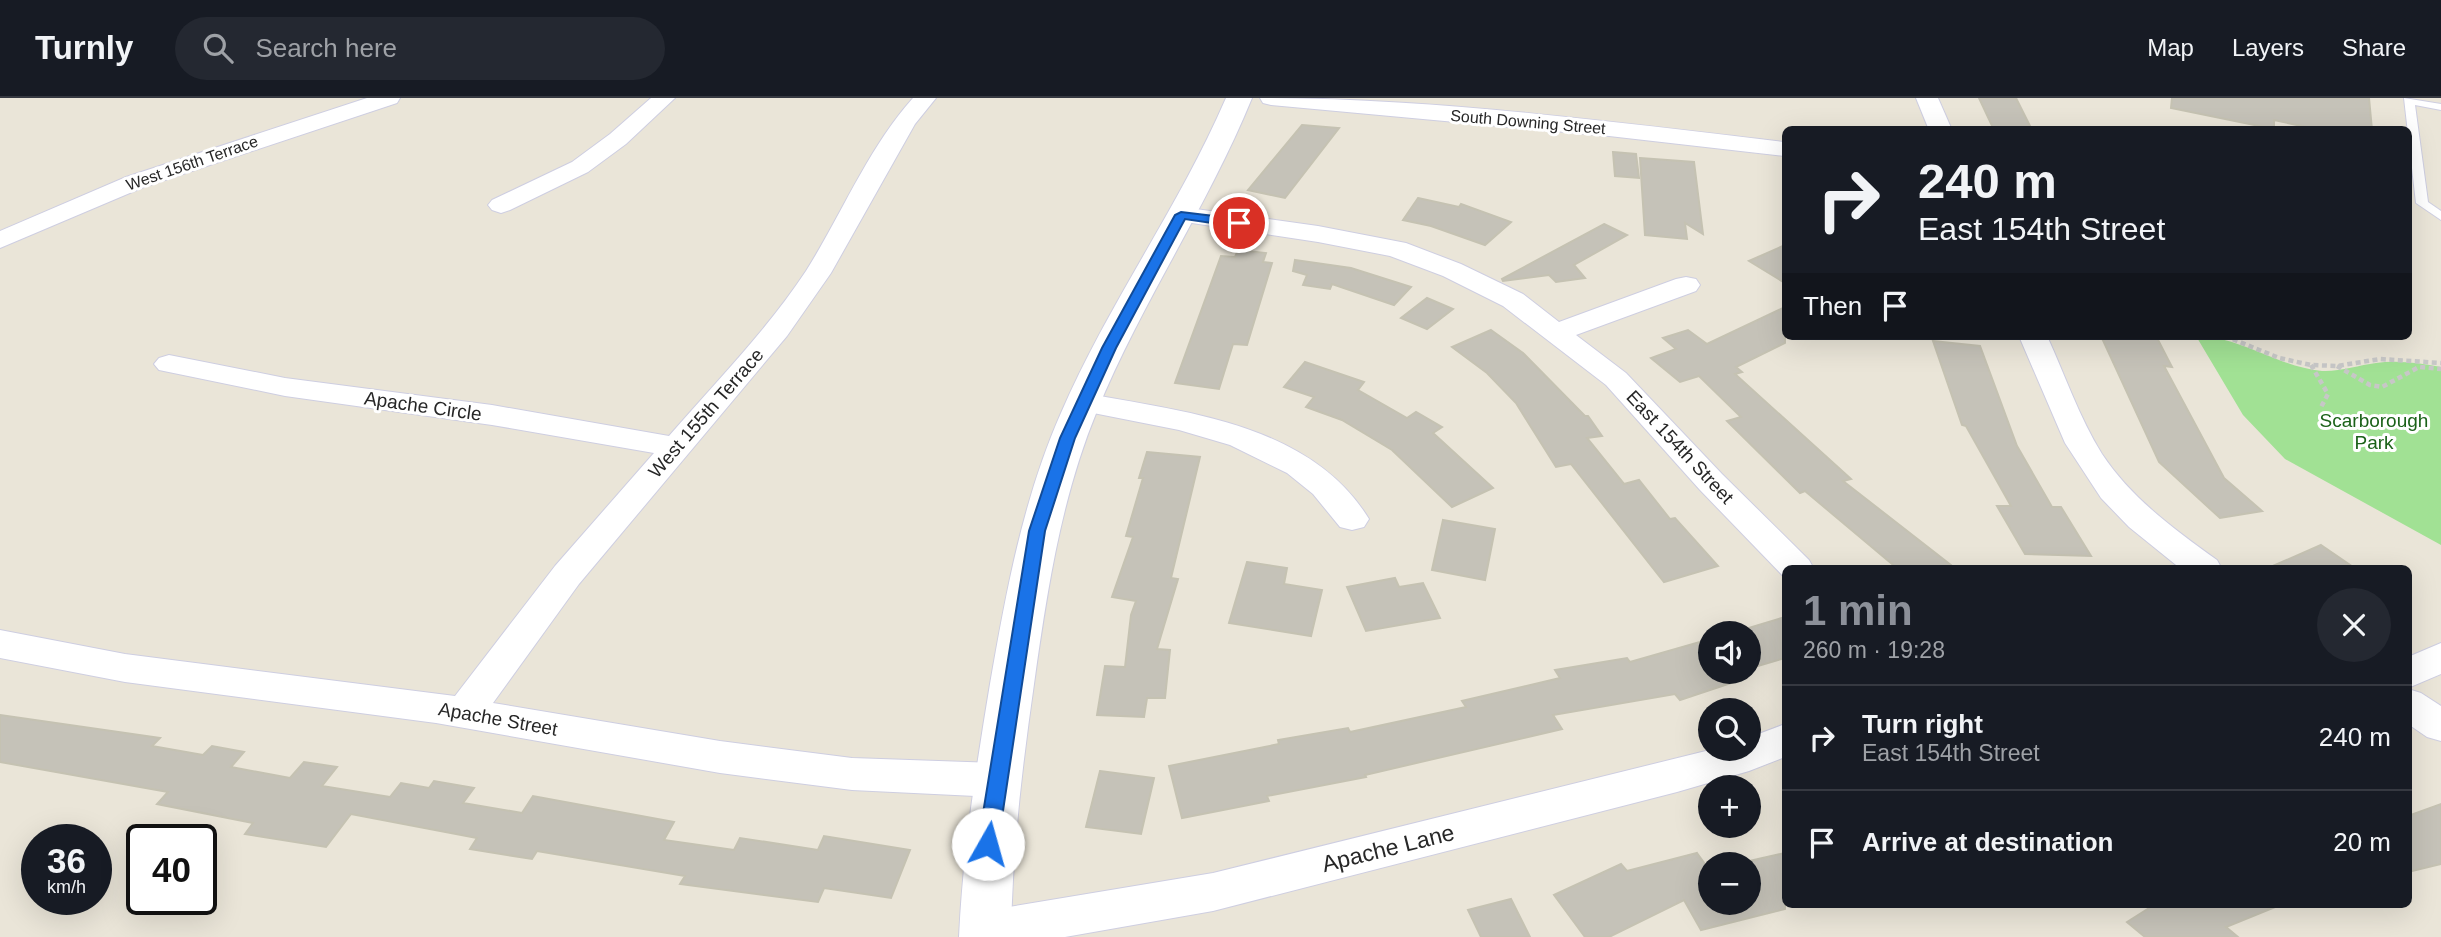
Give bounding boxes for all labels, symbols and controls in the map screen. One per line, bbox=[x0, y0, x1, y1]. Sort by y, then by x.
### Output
search box bbox=[175, 17, 665, 80]
text: Turnly bbox=[35, 29, 133, 66]
icon: search bbox=[199, 29, 237, 67]
text: Search here bbox=[255, 33, 397, 63]
text: Map bbox=[2147, 34, 2194, 61]
text: Layers bbox=[2232, 34, 2304, 61]
text: Share bbox=[2342, 34, 2406, 61]
street label: South Downing Street bbox=[1450, 107, 1607, 137]
street label: West 156th Terrace bbox=[124, 132, 260, 194]
icon: right bbox=[1803, 154, 1894, 245]
text: 240 m bbox=[1918, 154, 2057, 208]
pin bbox=[1209, 193, 1269, 253]
icon: arrive bbox=[1220, 204, 1258, 242]
text: East 154th Street bbox=[1918, 211, 2165, 247]
icon: arrive bbox=[1876, 287, 1914, 325]
text: Then bbox=[1803, 291, 1862, 321]
street label: West 155th Terrace bbox=[644, 344, 768, 482]
street label: East 154th Street bbox=[1622, 386, 1738, 508]
street label: Apache Circle bbox=[363, 387, 483, 425]
park label: Scarborough Park bbox=[2320, 410, 2428, 453]
text: 1 min bbox=[1803, 587, 1913, 634]
button: close bbox=[2317, 588, 2391, 662]
map controls bbox=[1698, 621, 1761, 915]
button: sound bbox=[1698, 621, 1761, 684]
text: 260 m · 19:28 bbox=[1803, 637, 1945, 663]
street label: Apache Street bbox=[437, 698, 560, 740]
button: search bbox=[1698, 698, 1761, 761]
text: Turn right bbox=[1862, 709, 1983, 739]
icon: right bbox=[1803, 719, 1841, 757]
text: 240 m bbox=[2319, 722, 2391, 752]
text: East 154th Street bbox=[1862, 740, 2040, 766]
button: + bbox=[1698, 775, 1761, 838]
position arrow bbox=[951, 807, 1025, 881]
street label: Apache Lane bbox=[1319, 819, 1457, 877]
speed limit sign: 40 bbox=[126, 824, 217, 915]
icon: arrive bbox=[1803, 824, 1841, 862]
text: Arrive at destination bbox=[1862, 827, 2113, 857]
text: 20 m bbox=[2333, 827, 2391, 857]
text: 36 bbox=[47, 841, 86, 880]
button: − bbox=[1698, 852, 1761, 915]
text: km/h bbox=[47, 877, 86, 897]

